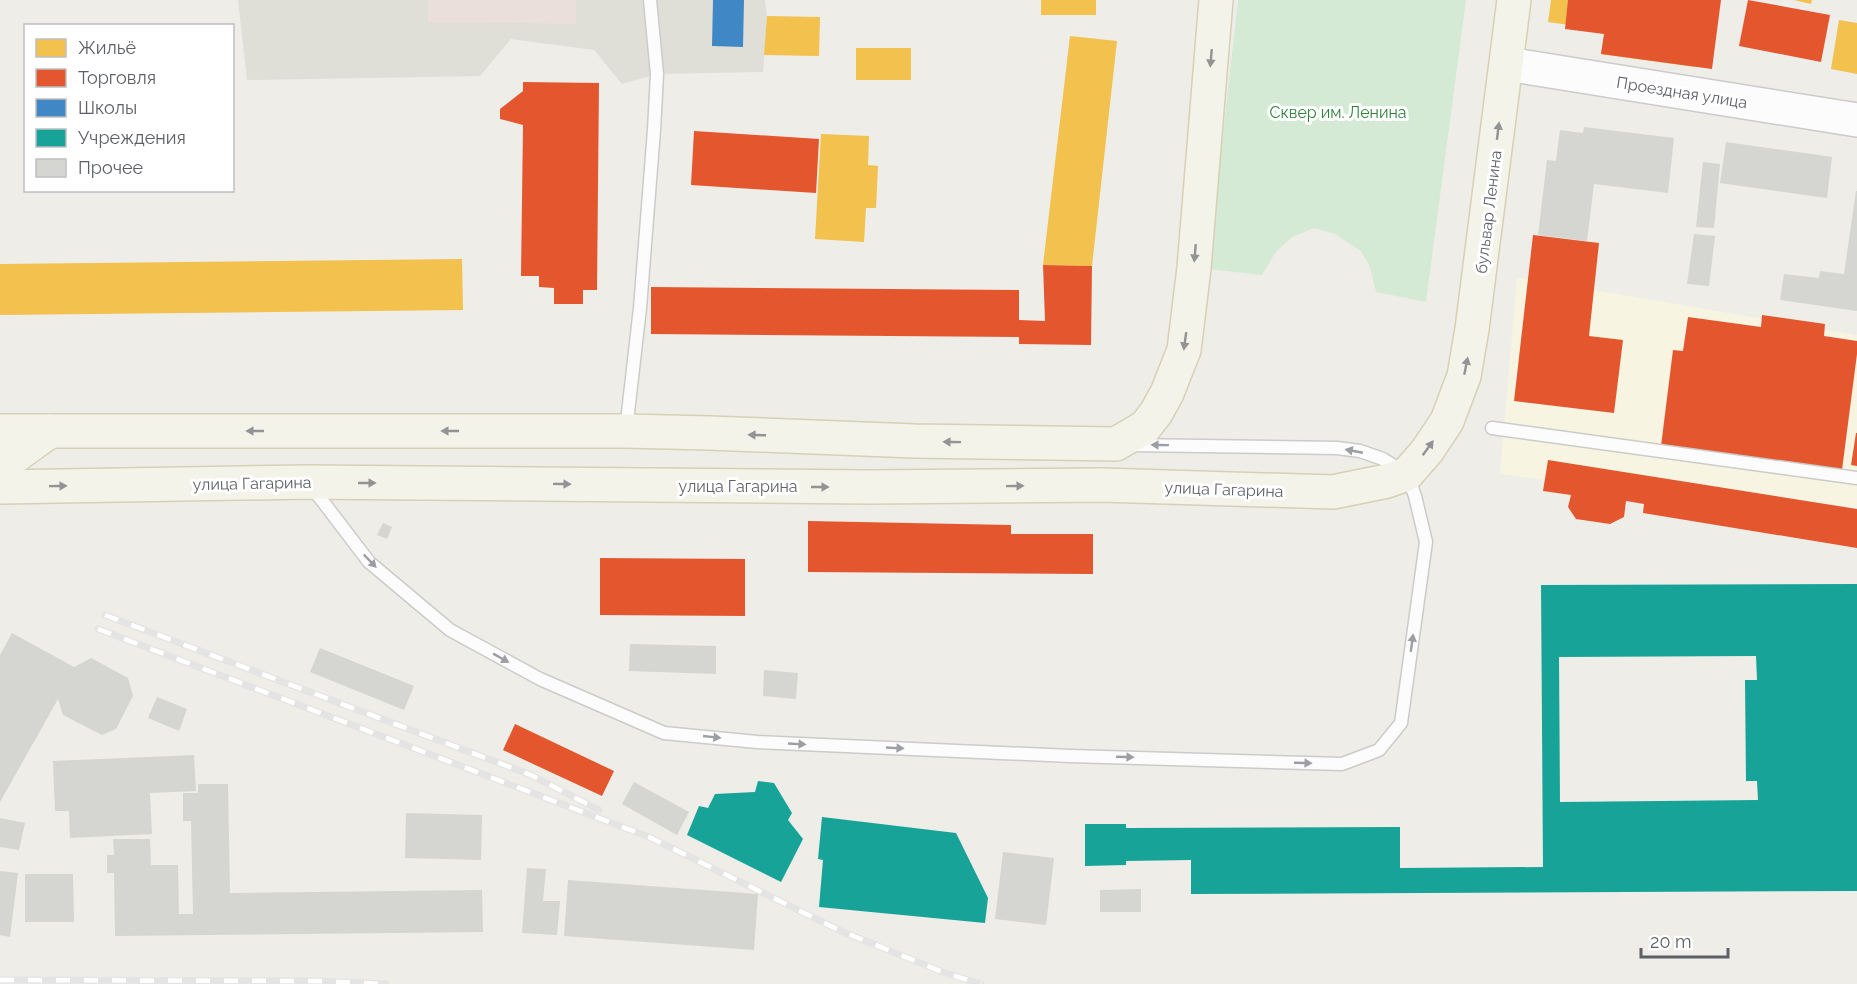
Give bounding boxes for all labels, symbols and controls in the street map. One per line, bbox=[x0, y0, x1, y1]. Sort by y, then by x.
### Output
legend bbox=[24, 24, 234, 192]
text: Жильё bbox=[78, 37, 136, 58]
one-way arrow bbox=[1206, 49, 1216, 68]
text: Торговля bbox=[78, 67, 156, 88]
street label: Проездная улица bbox=[1615, 73, 1749, 112]
text: Школы bbox=[78, 97, 137, 118]
park label: Сквер им. Ленина bbox=[1270, 103, 1406, 122]
one-way arrow bbox=[1493, 122, 1503, 141]
text: Учреждения bbox=[78, 127, 186, 148]
street label: бульвар Ленина bbox=[1472, 149, 1505, 275]
text: Прочее bbox=[78, 157, 144, 178]
one-way arrow bbox=[1190, 243, 1200, 262]
one-way arrow bbox=[1180, 332, 1189, 351]
one-way arrow bbox=[1462, 356, 1471, 375]
one-way arrow bbox=[246, 426, 265, 436]
one-way arrow bbox=[441, 426, 460, 436]
one-way arrow bbox=[748, 430, 767, 439]
one-way arrow bbox=[943, 437, 962, 447]
one-way arrow bbox=[1150, 440, 1169, 450]
one-way arrow bbox=[1422, 441, 1434, 457]
one-way arrow bbox=[1345, 446, 1364, 455]
street label: улица Гагарина bbox=[192, 473, 312, 494]
street label: улица Гагарина bbox=[679, 477, 797, 496]
one-way arrow bbox=[357, 478, 376, 488]
street label: улица Гагарина bbox=[1164, 478, 1284, 501]
one-way arrow bbox=[552, 480, 571, 489]
one-way arrow bbox=[49, 481, 68, 491]
one-way arrow bbox=[1005, 481, 1024, 490]
one-way arrow bbox=[810, 482, 829, 492]
one-way arrow bbox=[363, 554, 377, 568]
one-way arrow bbox=[1408, 633, 1417, 652]
one-way arrow bbox=[493, 653, 510, 663]
one-way arrow bbox=[702, 732, 721, 742]
one-way arrow bbox=[787, 739, 806, 748]
one-way arrow bbox=[886, 744, 905, 753]
one-way arrow bbox=[1116, 753, 1135, 762]
one-way arrow bbox=[1293, 758, 1312, 767]
scale bar bbox=[1641, 921, 1728, 959]
text: 20 m bbox=[1650, 931, 1692, 952]

